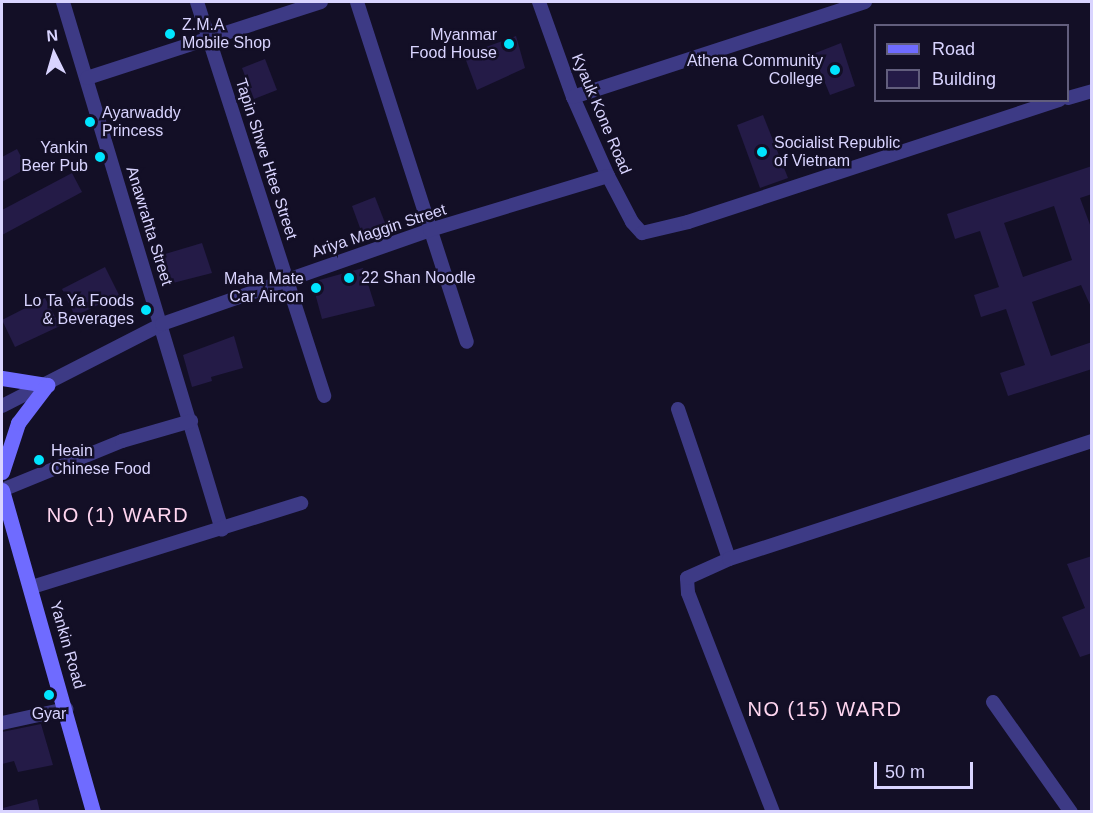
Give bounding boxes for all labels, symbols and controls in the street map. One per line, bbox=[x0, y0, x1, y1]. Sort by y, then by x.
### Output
place label: Z.M.A Mobile Shop bbox=[182, 15, 271, 53]
north arrow bbox=[24, 24, 84, 84]
legend bbox=[874, 24, 1069, 102]
place label: Myanmar Food House bbox=[410, 25, 497, 63]
text: N bbox=[46, 27, 59, 45]
marker: Z.M.A Mobile Shop bbox=[163, 27, 177, 41]
marker: Myanmar Food House bbox=[502, 37, 516, 51]
text: Road bbox=[932, 39, 975, 59]
street label: Kyauk Kone Road bbox=[567, 51, 635, 177]
place label: Athena Community College bbox=[687, 51, 823, 89]
marker: Athena Community College bbox=[828, 63, 842, 77]
text: Building bbox=[932, 69, 996, 89]
street label: Tapin Shwe Htee Street bbox=[231, 76, 301, 242]
place label: Ayarwaddy Princess bbox=[102, 103, 181, 141]
marker: Ayarwaddy Princess bbox=[83, 115, 97, 129]
place label: Socialist Republic of Vietnam bbox=[774, 133, 900, 171]
place label: Yankin Beer Pub bbox=[21, 138, 88, 176]
marker: Socialist Republic of Vietnam bbox=[755, 145, 769, 159]
marker: Yankin Beer Pub bbox=[93, 150, 107, 164]
street label: Anawrahta Street bbox=[122, 164, 176, 288]
street label: Ariya Maggin Street bbox=[309, 200, 449, 262]
place label: 22 Shan Noodle bbox=[361, 268, 476, 288]
place label: Maha Mate Car Aircon bbox=[224, 269, 304, 307]
marker: 22 Shan Noodle bbox=[342, 271, 356, 285]
marker: Maha Mate Car Aircon bbox=[309, 281, 323, 295]
place label: Lo Ta Ya Foods & Beverages bbox=[23, 291, 134, 329]
marker: Lo Ta Ya Foods & Beverages bbox=[139, 303, 153, 317]
place label: Heain Chinese Food bbox=[51, 441, 151, 479]
marker: Heain Chinese Food bbox=[32, 453, 46, 467]
district label: NO (1) WARD bbox=[47, 503, 189, 527]
street label: Yankin Road bbox=[45, 599, 89, 691]
marker: Gyar bbox=[42, 688, 56, 702]
district label: NO (15) WARD bbox=[747, 697, 903, 721]
place label: Gyar bbox=[32, 704, 66, 724]
scale bar bbox=[877, 750, 976, 788]
text: 50 m bbox=[885, 762, 925, 782]

